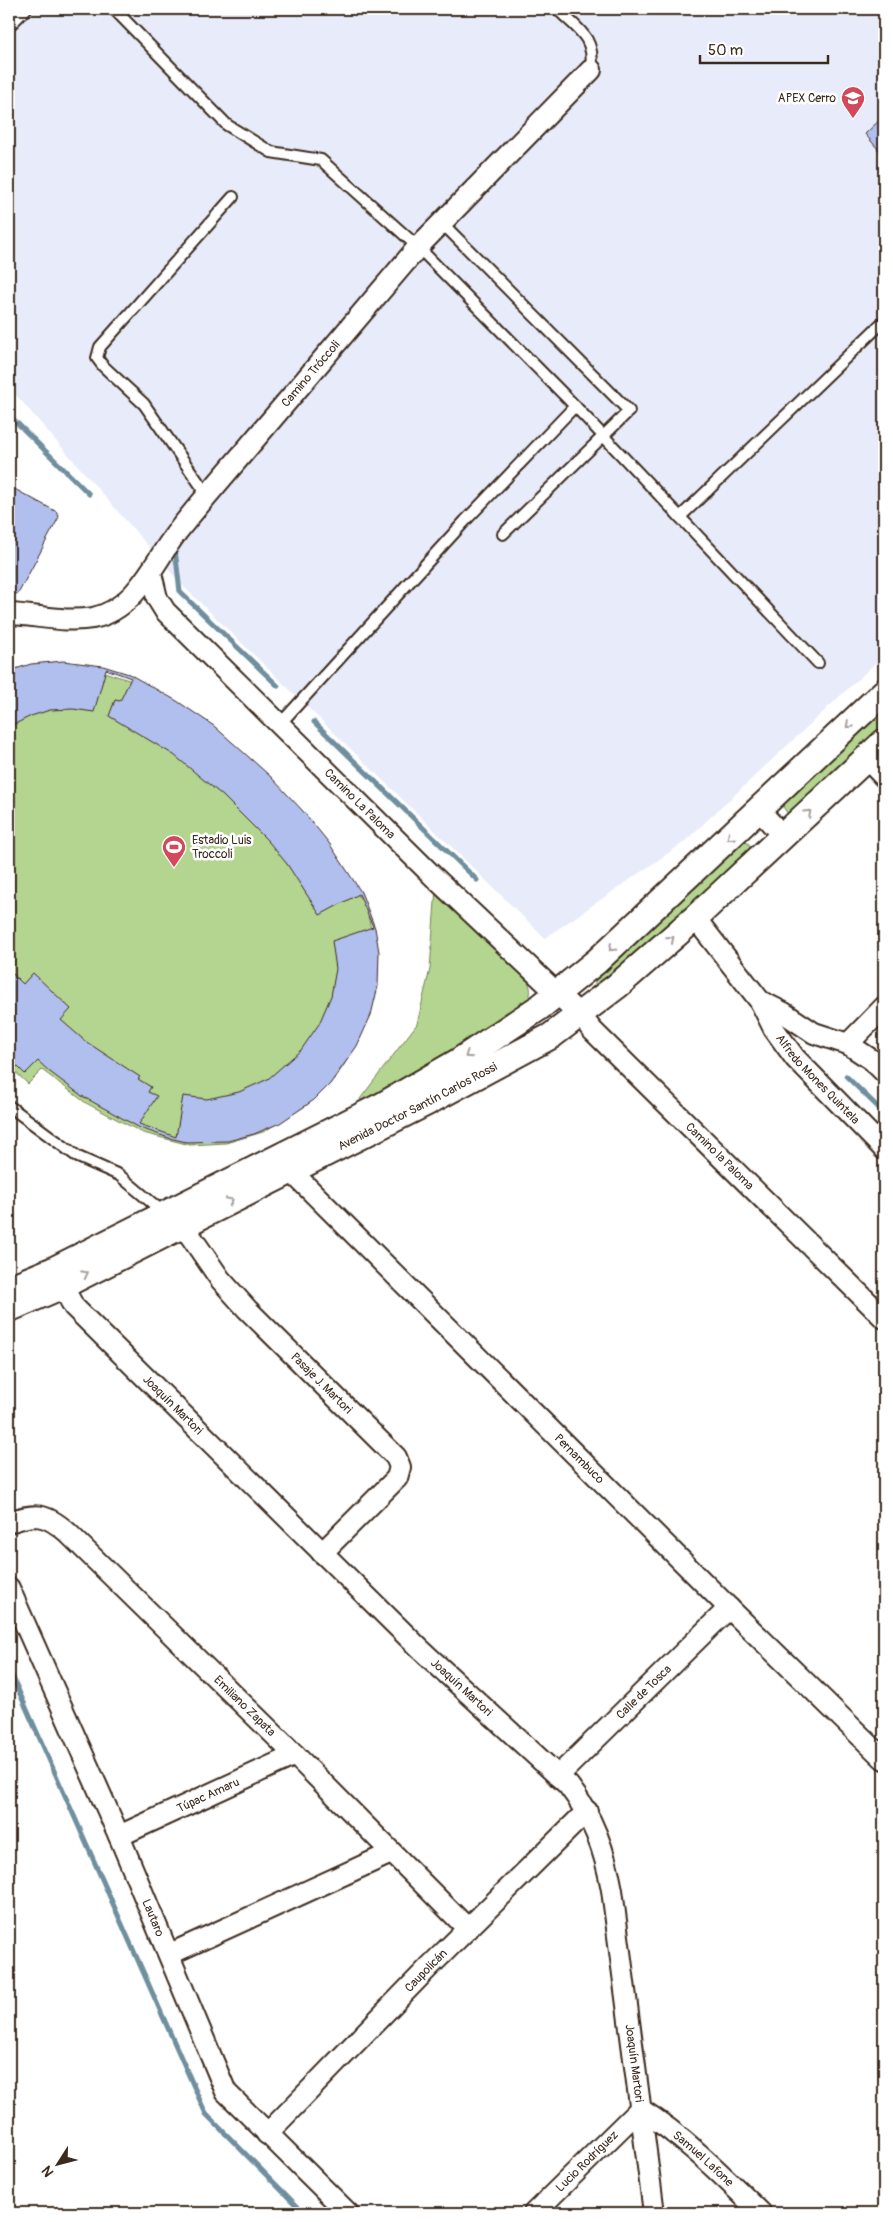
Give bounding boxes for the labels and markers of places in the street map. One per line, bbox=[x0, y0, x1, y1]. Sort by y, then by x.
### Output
school or university icon: APEX Cerro bbox=[840, 85, 866, 119]
place label: APEX Cerro bbox=[778, 91, 837, 106]
place label: Estadio Luis Troccoli bbox=[192, 833, 252, 862]
sports icon: Estadio Luis Troccoli bbox=[161, 834, 187, 868]

